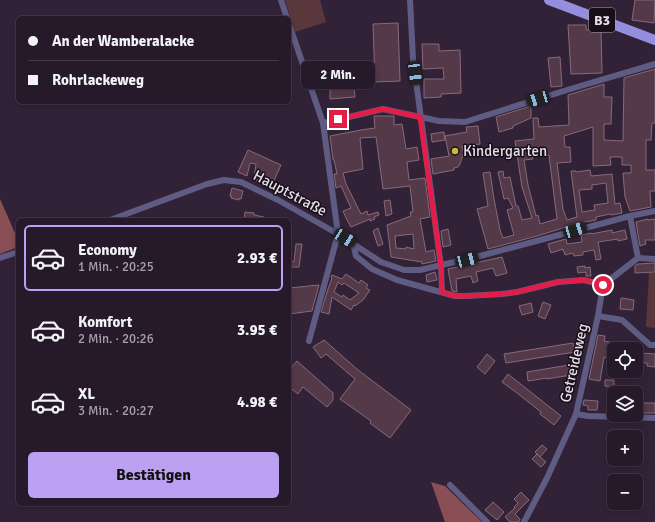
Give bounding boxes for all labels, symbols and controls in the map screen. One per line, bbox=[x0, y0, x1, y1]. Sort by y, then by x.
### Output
road number: B3 bbox=[589, 8, 615, 32]
text: An der Wamberalacke bbox=[52, 32, 194, 50]
car bbox=[408, 60, 422, 86]
callout: 2 Min. bbox=[301, 61, 375, 89]
text: 2 Min. bbox=[320, 67, 356, 83]
text: Rohrlackeweg bbox=[52, 71, 144, 89]
car bbox=[525, 90, 551, 108]
route end bbox=[329, 110, 347, 128]
place label: Kindergarten bbox=[463, 142, 547, 160]
marker: Kindergarten bbox=[450, 146, 460, 156]
street label: Hauptstraße bbox=[250, 166, 330, 220]
car bbox=[562, 221, 588, 239]
car bbox=[332, 227, 358, 249]
icon: car bbox=[30, 240, 66, 276]
text: Economy bbox=[78, 241, 137, 259]
text: 2.93 € bbox=[237, 249, 277, 267]
car bbox=[454, 251, 480, 269]
text: 1 Min. · 20:25 bbox=[78, 259, 154, 275]
route start bbox=[594, 276, 612, 294]
icon: car bbox=[30, 312, 66, 348]
text: Komfort bbox=[78, 313, 132, 331]
text: 3.95 € bbox=[237, 321, 277, 339]
street label: Getreideweg bbox=[556, 322, 592, 404]
text: 2 Min. · 20:26 bbox=[78, 331, 154, 347]
map controls bbox=[607, 342, 643, 510]
button: locate bbox=[607, 342, 643, 378]
icon: car bbox=[30, 384, 66, 420]
text: XL bbox=[78, 385, 95, 403]
button: layers bbox=[607, 386, 643, 422]
text: 4.98 € bbox=[237, 393, 277, 411]
text: 3 Min. · 20:27 bbox=[78, 403, 154, 419]
button: + bbox=[607, 430, 643, 466]
button: Bestätigen bbox=[28, 452, 279, 498]
button: − bbox=[607, 474, 643, 510]

